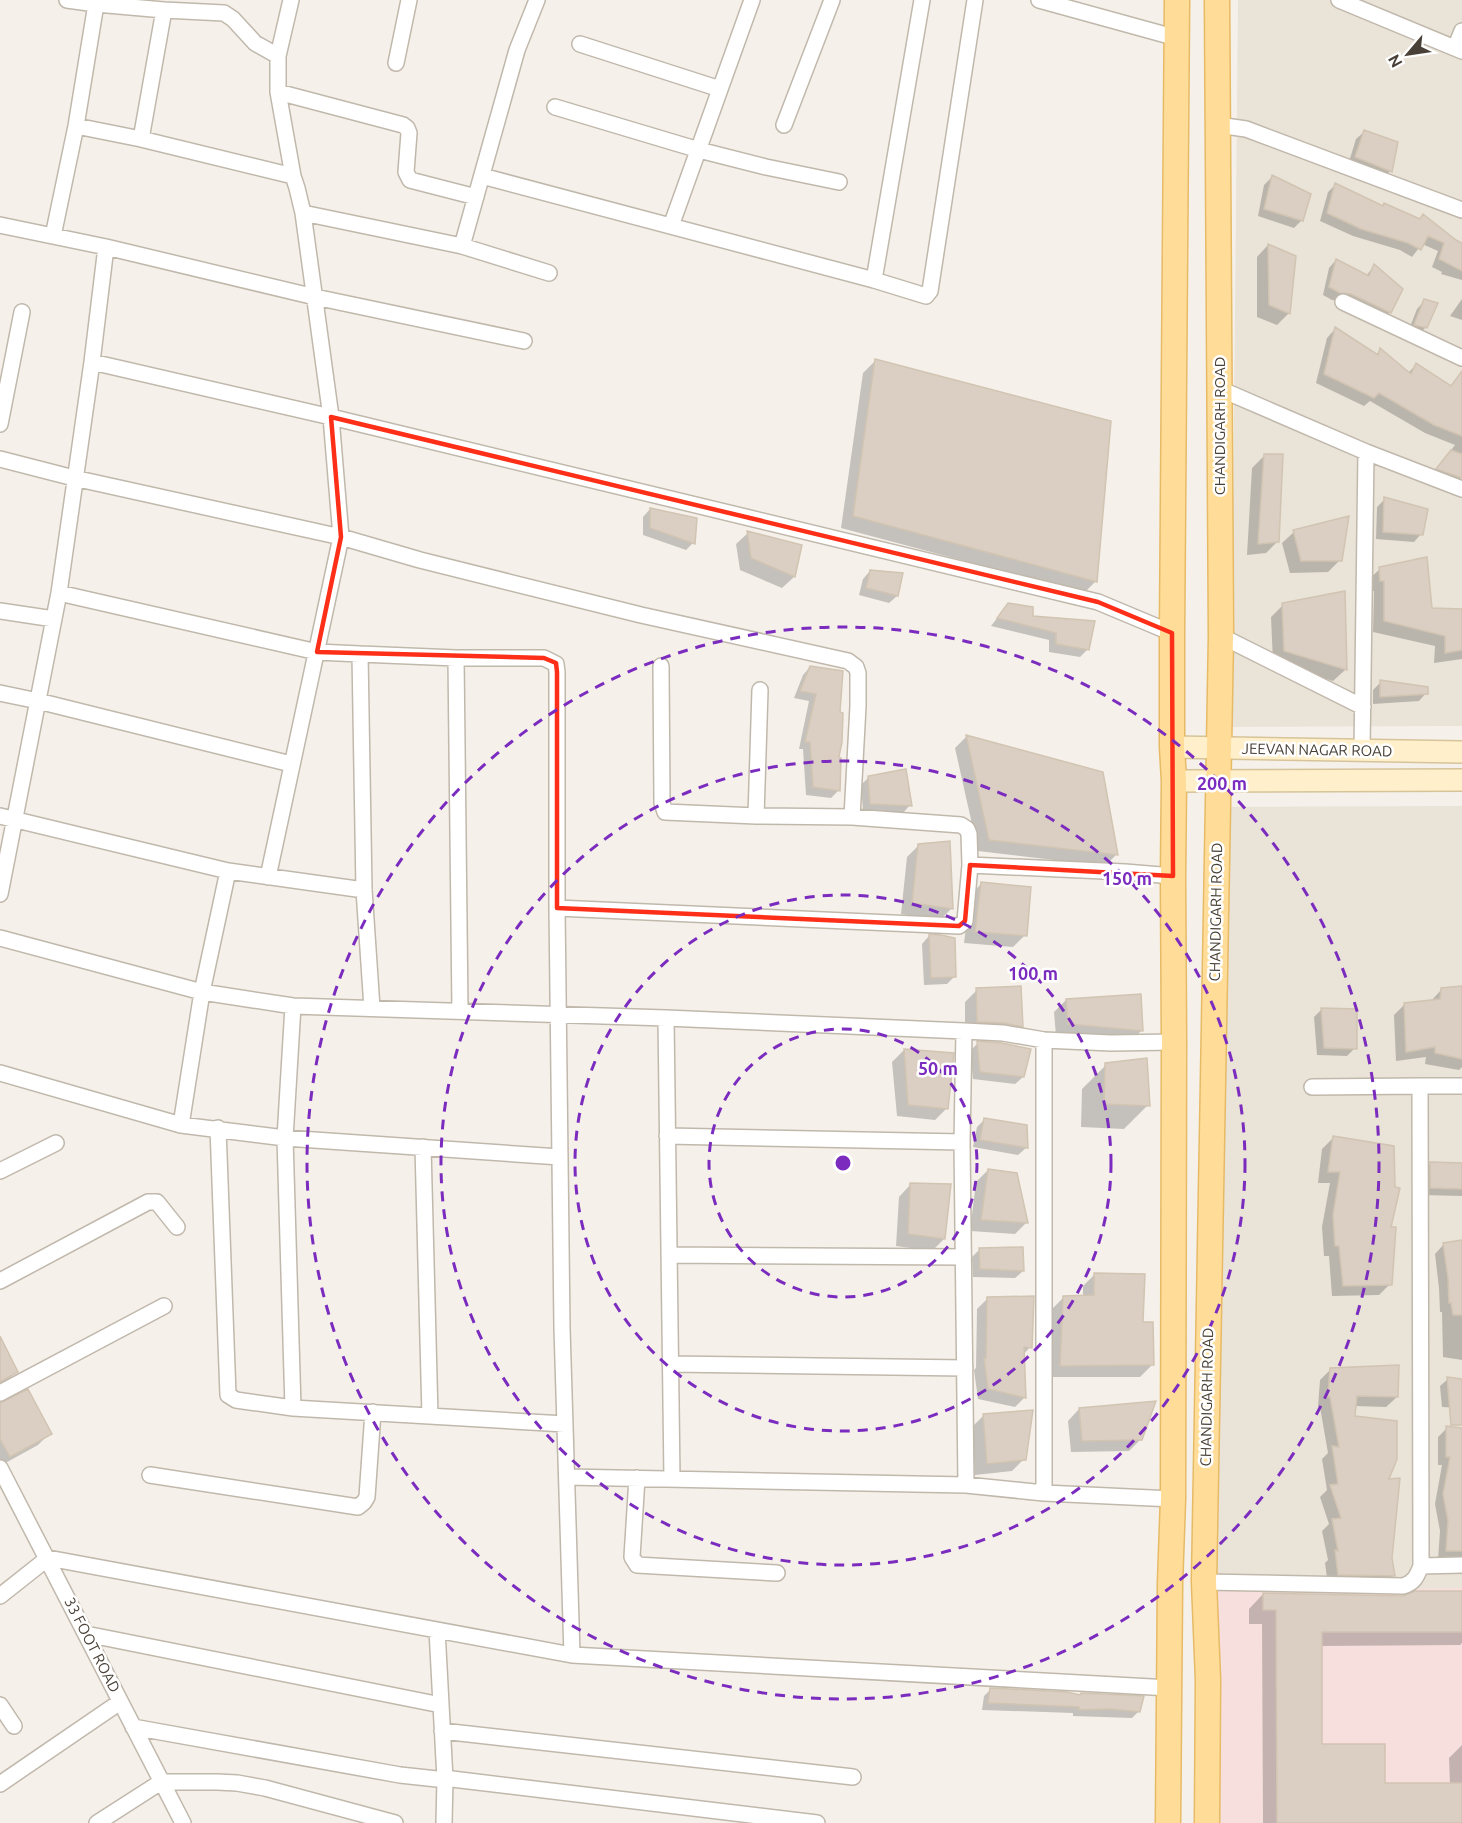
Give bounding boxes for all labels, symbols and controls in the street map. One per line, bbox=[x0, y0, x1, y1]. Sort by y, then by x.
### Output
north arrow bbox=[1378, 24, 1438, 84]
text: N bbox=[1384, 52, 1406, 71]
street label: CHANDIGARH ROAD bbox=[1211, 357, 1228, 495]
street label: JEEVAN NAGAR ROAD bbox=[1241, 740, 1393, 759]
text: 200 m bbox=[1197, 773, 1247, 793]
street label: CHANDIGARH ROAD bbox=[1206, 843, 1225, 981]
text: 150 m bbox=[1102, 868, 1152, 888]
text: 100 m bbox=[1008, 963, 1058, 983]
text: 50 m bbox=[918, 1058, 958, 1078]
centre of rings bbox=[833, 1153, 853, 1173]
street label: CHANDIGARH ROAD bbox=[1197, 1328, 1216, 1466]
street label: 33 FOOT ROAD bbox=[61, 1594, 124, 1695]

